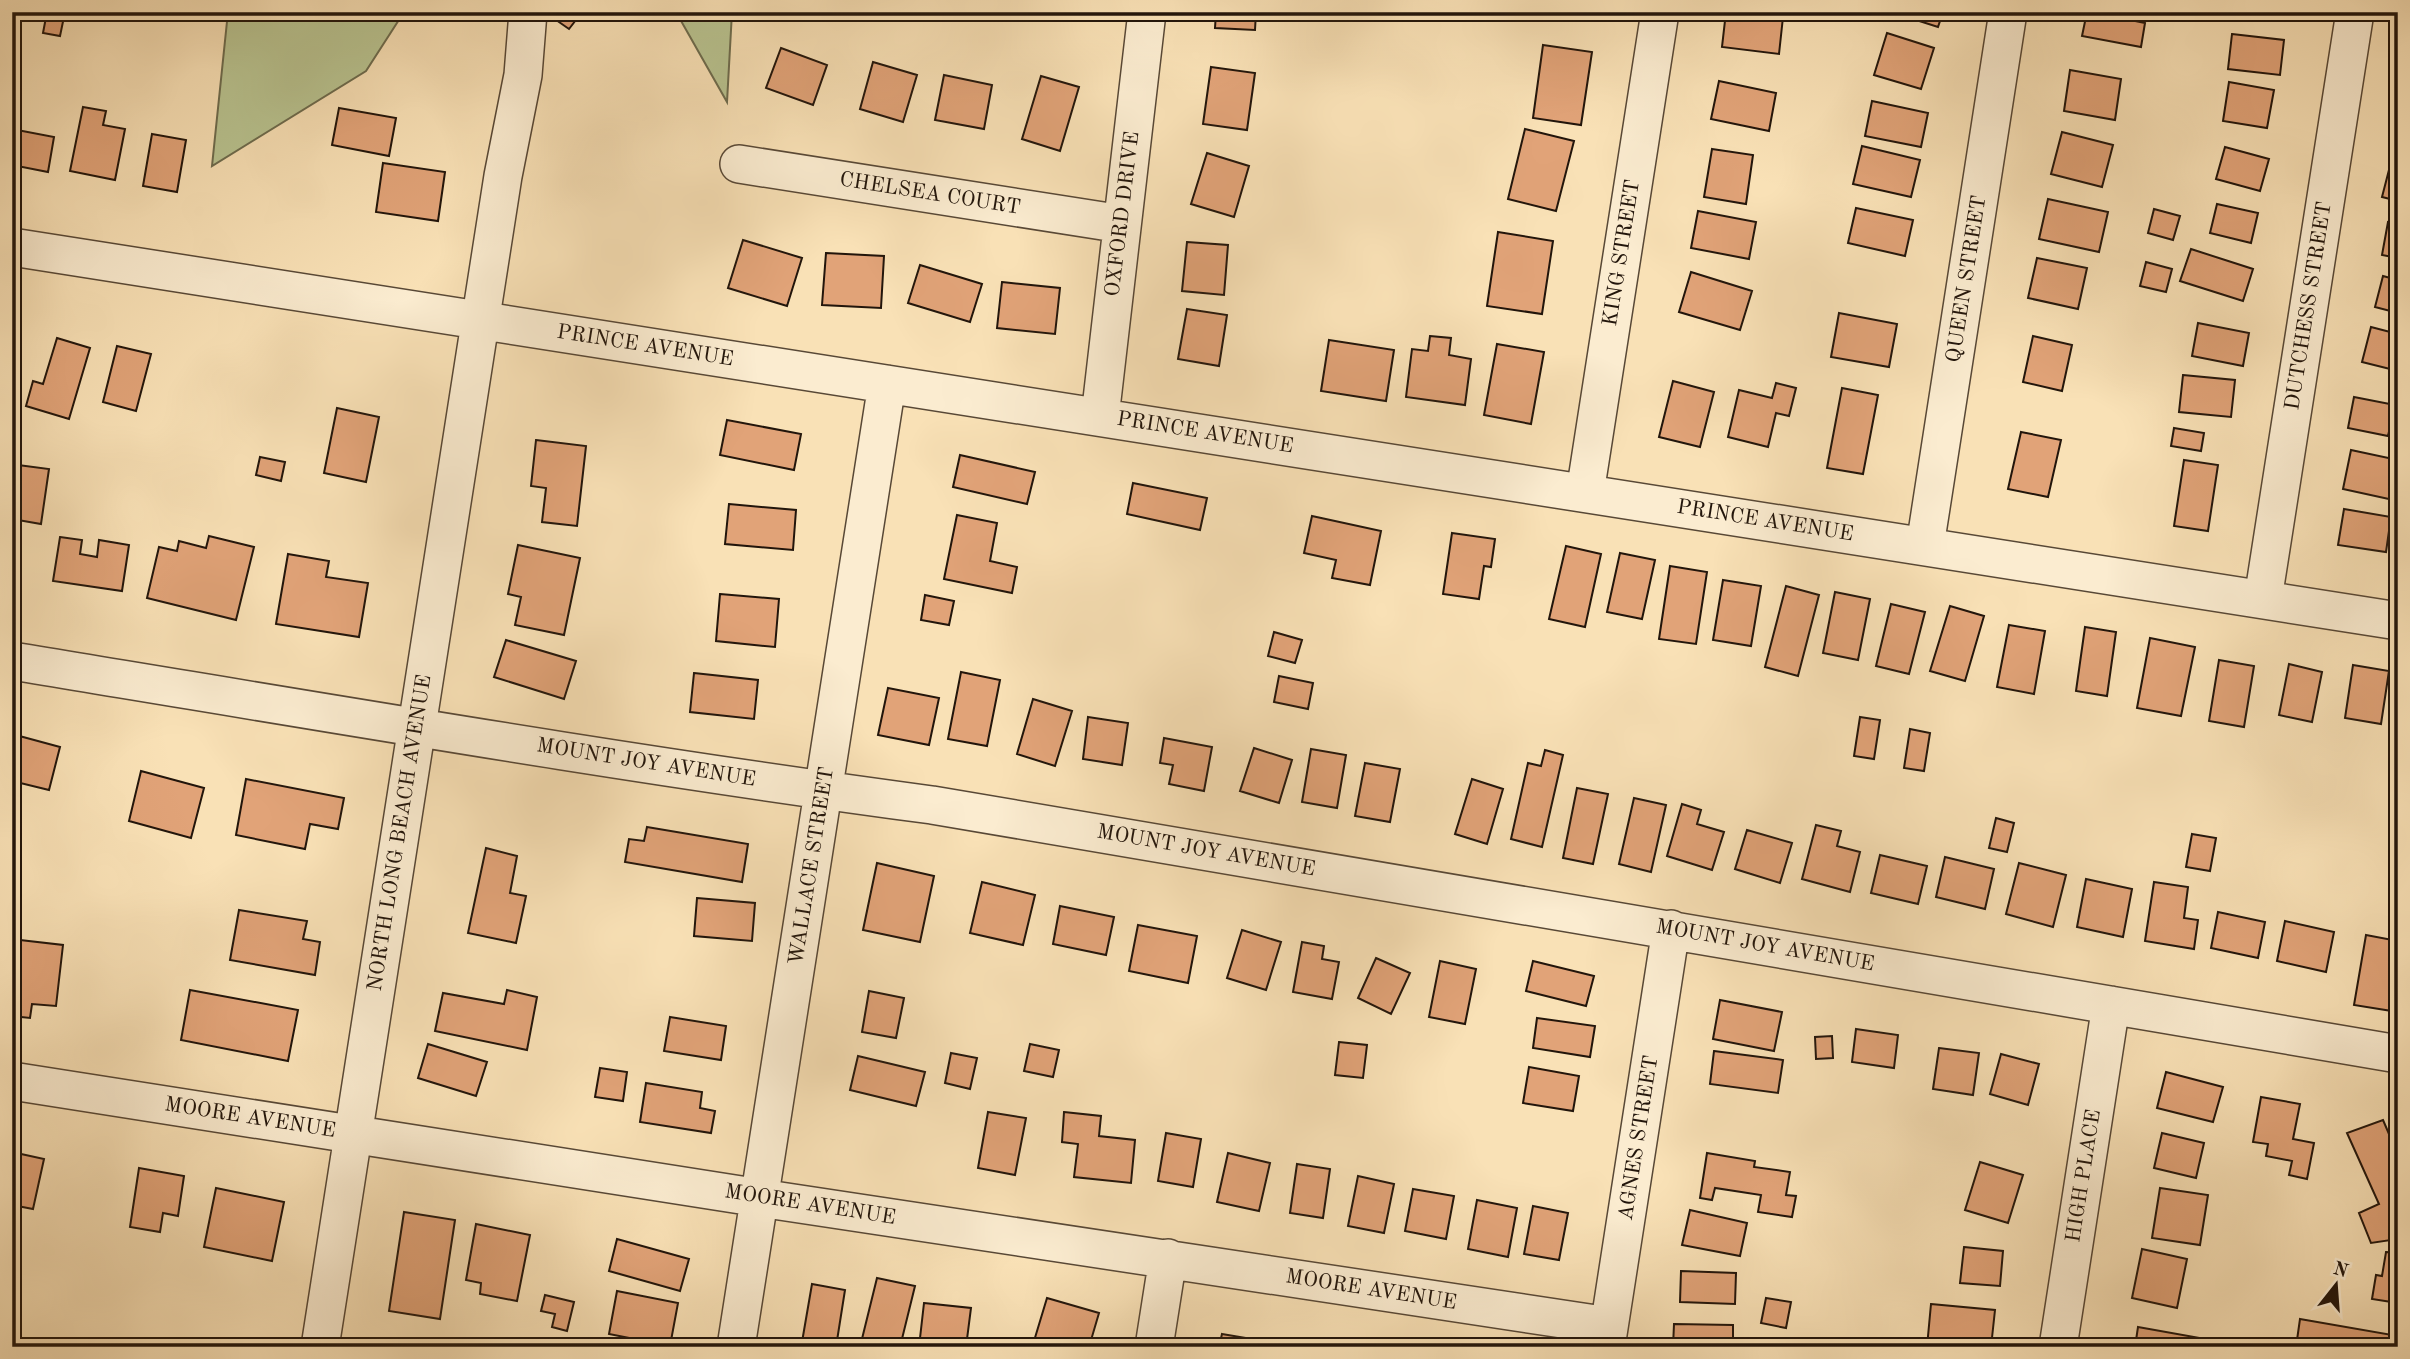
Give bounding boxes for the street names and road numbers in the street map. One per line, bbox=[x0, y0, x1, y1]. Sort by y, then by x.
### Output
street label: OXFORD DRIVE bbox=[1102, 130, 1144, 298]
street label: CHELSEA COURT bbox=[838, 169, 1022, 219]
street label: KING STREET bbox=[1600, 178, 1644, 328]
street label: QUEEN STREET bbox=[1943, 194, 1991, 364]
street label: DUTCHESS STREET bbox=[2282, 200, 2336, 412]
street label: PRINCE AVENUE bbox=[555, 322, 735, 370]
street label: PRINCE AVENUE bbox=[1115, 409, 1295, 457]
street label: PRINCE AVENUE bbox=[1675, 497, 1855, 545]
street label: NORTH LONG BEACH AVENUE bbox=[365, 673, 435, 993]
street label: MOUNT JOY AVENUE bbox=[535, 735, 757, 791]
street label: WALLACE STREET bbox=[786, 766, 838, 966]
street label: MOUNT JOY AVENUE bbox=[1095, 821, 1317, 881]
street label: MOUNT JOY AVENUE bbox=[1654, 916, 1876, 976]
street label: AGNES STREET bbox=[1616, 1054, 1662, 1222]
street label: MOORE AVENUE bbox=[163, 1094, 337, 1142]
street label: HIGH PLACE bbox=[2063, 1108, 2105, 1244]
street label: MOORE AVENUE bbox=[723, 1181, 897, 1229]
street label: MOORE AVENUE bbox=[1284, 1266, 1458, 1314]

